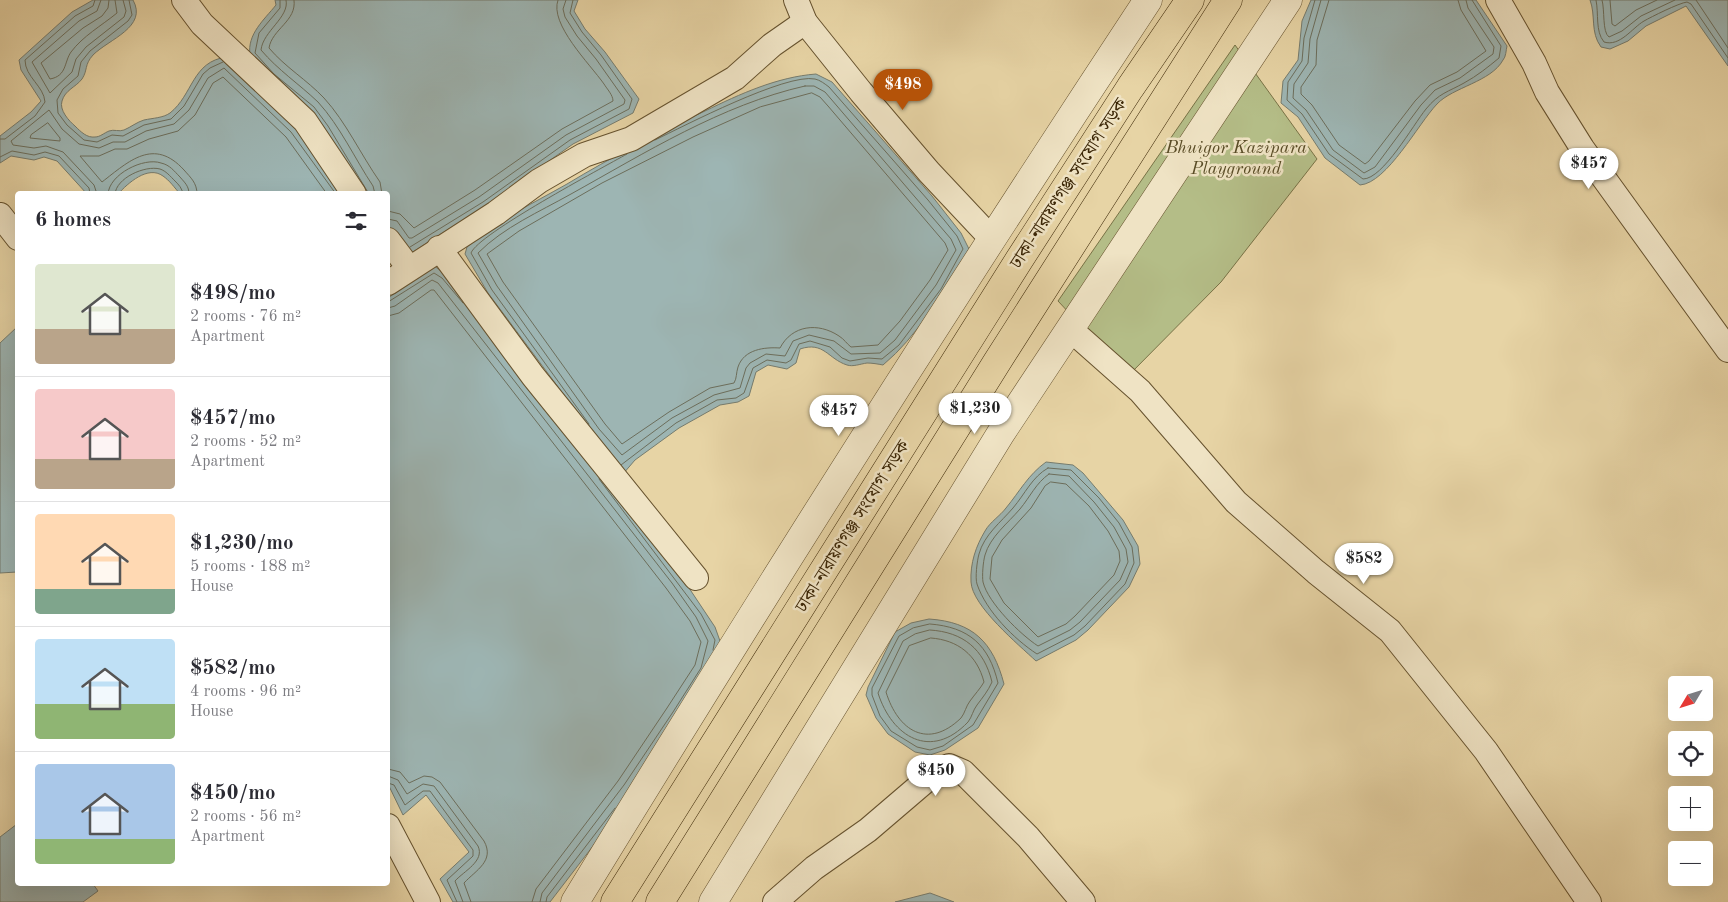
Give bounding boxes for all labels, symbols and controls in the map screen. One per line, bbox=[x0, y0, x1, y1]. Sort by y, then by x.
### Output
pin: $498 bbox=[873, 68, 933, 111]
text: $498 bbox=[884, 77, 922, 93]
street label: ঢাকা-নারায়ণগঞ্জ সংযোগ সড়ক bbox=[1007, 94, 1131, 273]
park label: Bhuigor Kazipara Playground bbox=[1164, 139, 1307, 178]
pin: $457 bbox=[1559, 148, 1619, 190]
text: $457 bbox=[1570, 156, 1608, 172]
icon: filters bbox=[342, 207, 370, 235]
text: 6 homes bbox=[35, 210, 111, 231]
text: $498/mo bbox=[190, 283, 276, 304]
icon: home bbox=[75, 284, 135, 344]
text: 2 rooms · 76 m² bbox=[190, 309, 301, 325]
text: Apartment bbox=[190, 329, 265, 345]
pin: $1,230 bbox=[934, 392, 1016, 435]
pin: $457 bbox=[809, 394, 869, 437]
text: $1,230 bbox=[950, 401, 1000, 417]
text: $457 bbox=[820, 403, 858, 419]
text: $457/mo bbox=[190, 408, 276, 429]
icon: home bbox=[75, 409, 135, 469]
text: 2 rooms · 52 m² bbox=[190, 434, 301, 450]
street label: ঢাকা-নারায়ণগঞ্জ সংযোগ সড়ক bbox=[792, 436, 914, 616]
text: Apartment bbox=[190, 454, 265, 470]
text: $1,230/mo bbox=[190, 533, 294, 554]
icon: home bbox=[75, 534, 135, 594]
pin: $582 bbox=[1334, 542, 1394, 585]
text: $582 bbox=[1345, 551, 1383, 567]
text: 5 rooms · 188 m² bbox=[190, 559, 310, 575]
text: House bbox=[190, 579, 233, 595]
text: $582/mo bbox=[190, 658, 276, 679]
icon: home bbox=[75, 659, 135, 719]
north arrow bbox=[1668, 676, 1712, 721]
map controls bbox=[1668, 676, 1713, 886]
text: 4 rooms · 96 m² bbox=[190, 684, 301, 700]
text: House bbox=[190, 704, 233, 720]
button: locate bbox=[1668, 731, 1713, 776]
pin: $450 bbox=[906, 754, 966, 797]
text: $450 bbox=[917, 763, 955, 779]
text: $450/mo bbox=[190, 783, 276, 804]
icon: home bbox=[75, 784, 135, 844]
button: + bbox=[1668, 786, 1713, 831]
text: 2 rooms · 56 m² bbox=[190, 809, 301, 825]
text: Apartment bbox=[190, 829, 265, 845]
button: − bbox=[1668, 841, 1713, 886]

